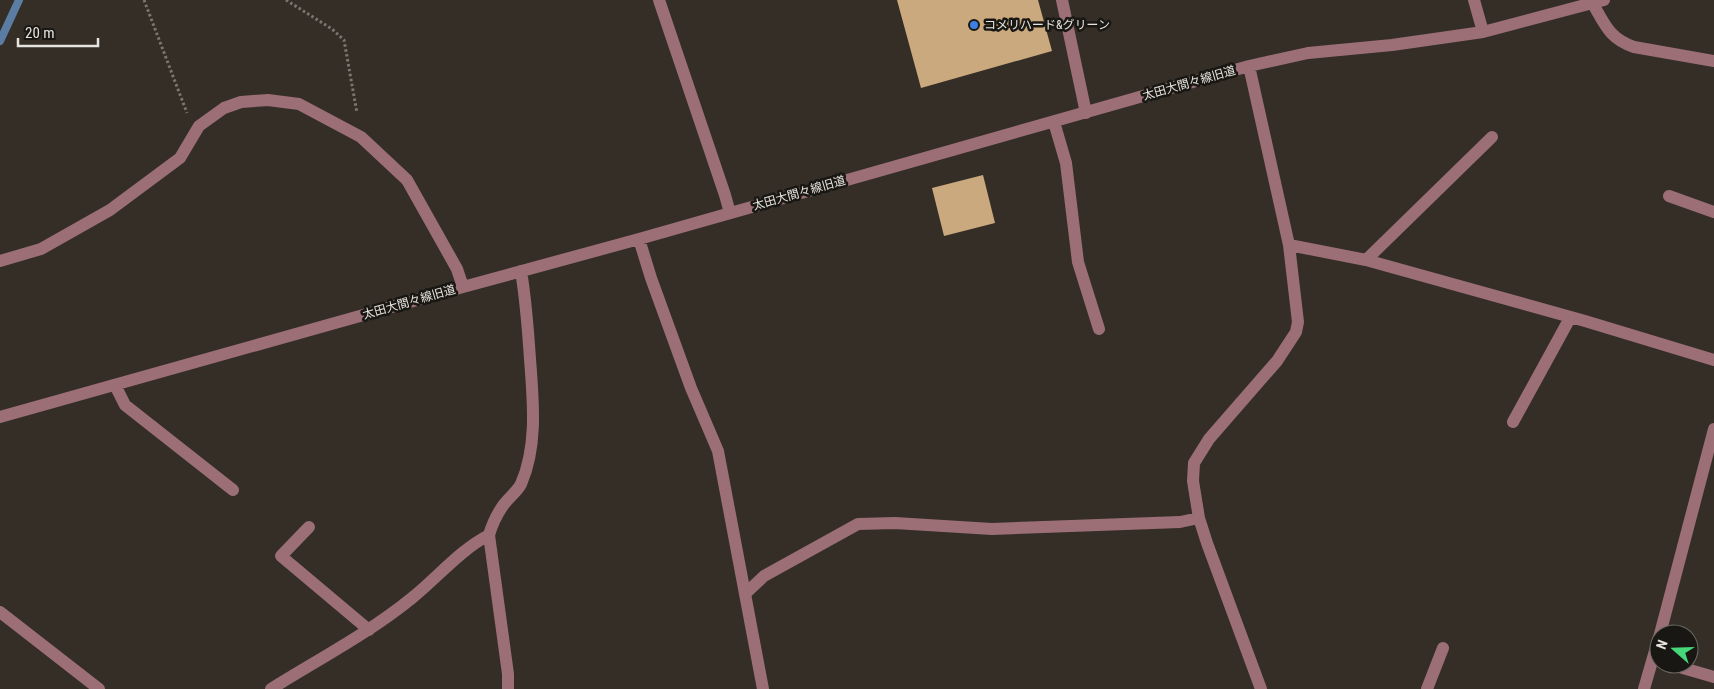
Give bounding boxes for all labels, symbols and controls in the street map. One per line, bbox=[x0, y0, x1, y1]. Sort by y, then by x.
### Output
scale bar bbox=[18, 15, 98, 47]
place label: コメリハード&グリーン bbox=[984, 18, 1110, 32]
marker: コメリハード&グリーン bbox=[968, 19, 980, 31]
text: 20 m bbox=[25, 24, 55, 42]
street label: 太田大間々線旧道 bbox=[1141, 63, 1237, 103]
street label: 太田大間々線旧道 bbox=[751, 173, 847, 213]
street label: 太田大間々線旧道 bbox=[361, 282, 457, 322]
north arrow bbox=[1649, 624, 1699, 674]
text: N bbox=[1653, 638, 1671, 651]

